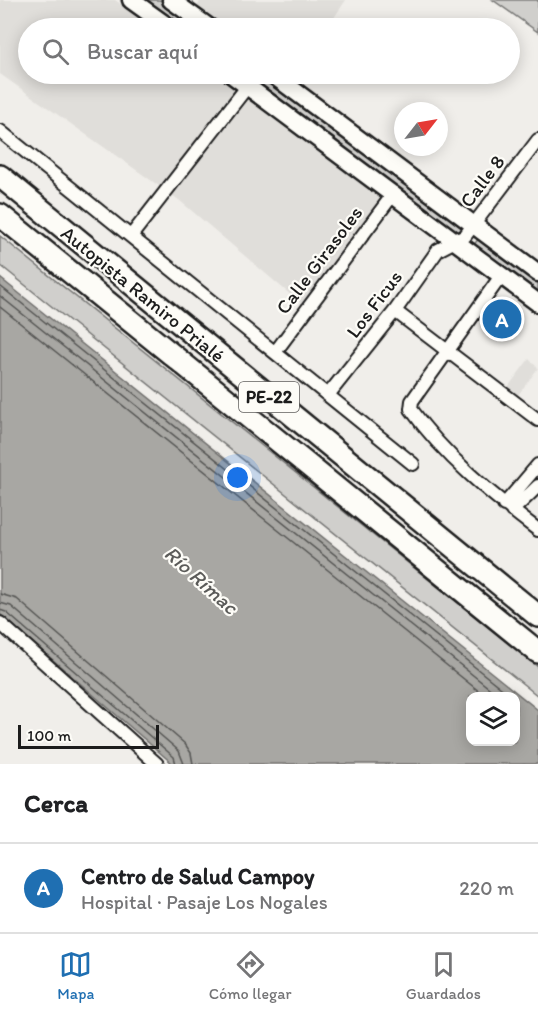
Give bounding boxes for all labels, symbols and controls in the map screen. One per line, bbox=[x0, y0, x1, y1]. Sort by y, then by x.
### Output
search box bbox=[18, 18, 520, 84]
icon: search bbox=[39, 35, 72, 68]
text: Buscar aquí bbox=[87, 38, 198, 65]
north arrow bbox=[394, 102, 448, 156]
street label: Calle 8 bbox=[454, 150, 510, 212]
street label: Calle Girasoles bbox=[271, 201, 367, 319]
street label: Autopista Ramiro Prialé bbox=[56, 221, 230, 367]
street label: Los Ficus bbox=[341, 265, 407, 343]
pin: A bbox=[482, 296, 522, 342]
road number: PE-22 bbox=[239, 382, 299, 412]
your location bbox=[223, 463, 252, 492]
water label: Río Rímac bbox=[160, 540, 244, 620]
map controls bbox=[466, 692, 520, 746]
button: layers bbox=[466, 692, 520, 746]
scale bar bbox=[18, 722, 159, 750]
text: 100 m bbox=[27, 726, 71, 745]
text: Cerca bbox=[24, 787, 88, 819]
text: Centro de Salud Campoy bbox=[81, 863, 314, 890]
text: A bbox=[37, 876, 50, 900]
text: 220 m bbox=[459, 876, 514, 900]
text: Hospital · Pasaje Los Nogales bbox=[81, 890, 328, 914]
tab: Mapa bbox=[57, 948, 94, 1003]
tab: Cómo llegar bbox=[209, 948, 292, 1003]
tab: Guardados bbox=[406, 948, 481, 1003]

